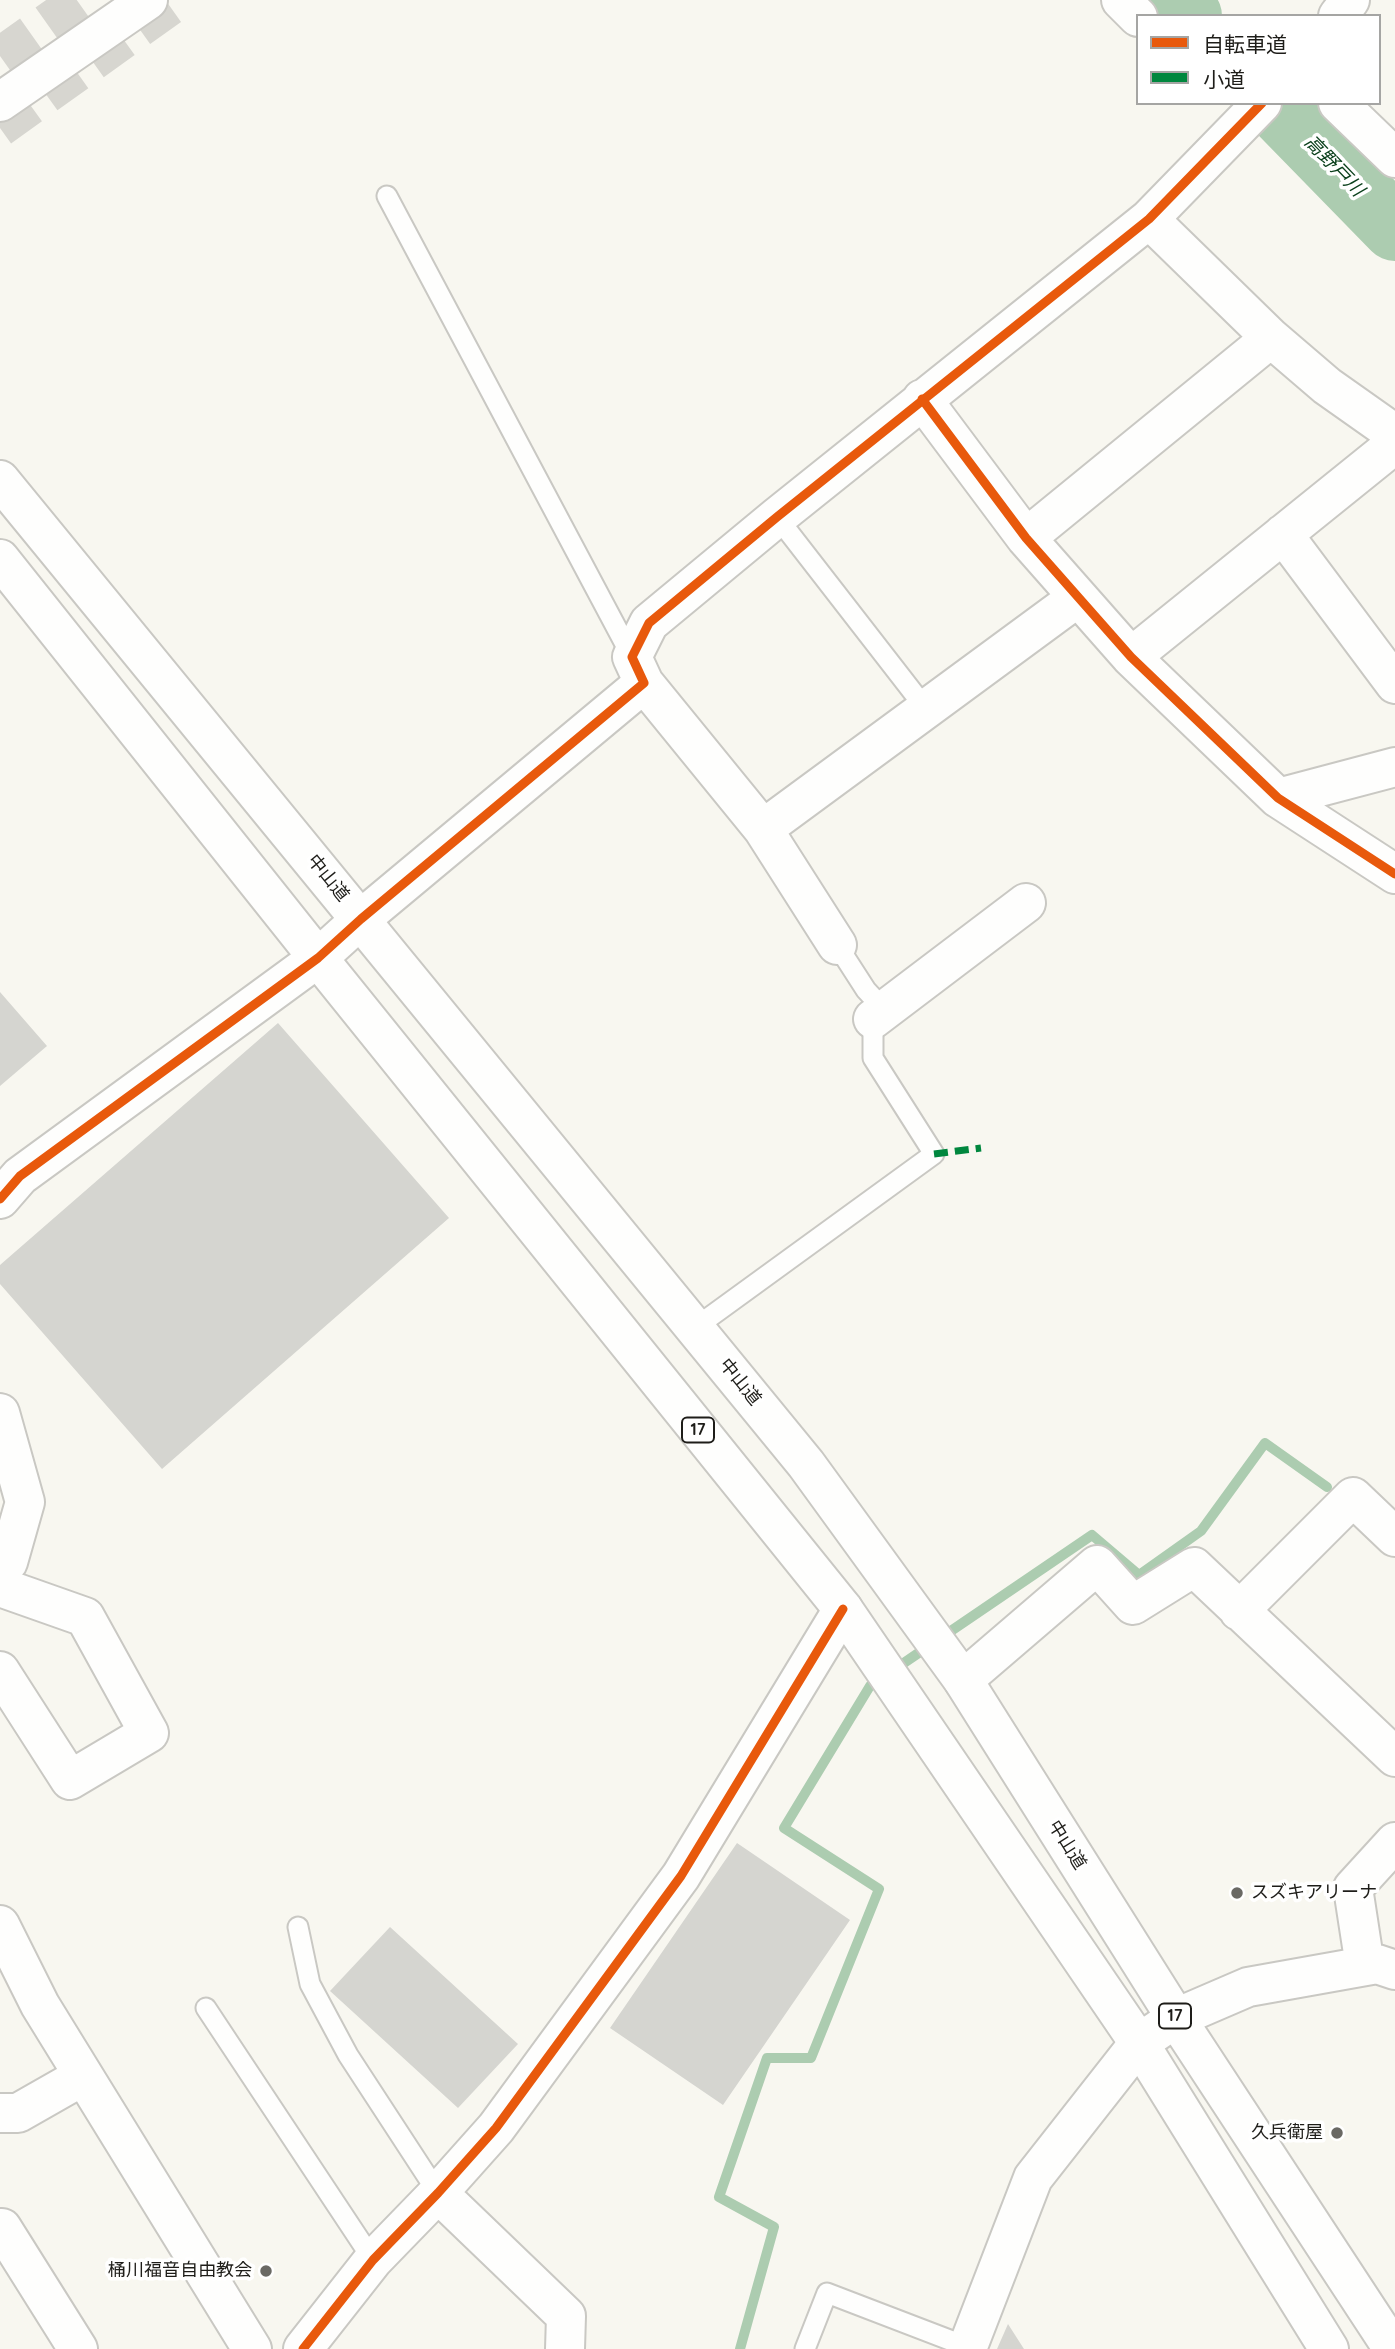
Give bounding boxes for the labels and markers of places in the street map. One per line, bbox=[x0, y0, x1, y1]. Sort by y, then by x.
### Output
place label: スズキアリーナ bbox=[1251, 1882, 1377, 1904]
marker: スズキアリーナ bbox=[1229, 1885, 1245, 1901]
place label: 久兵衛屋 bbox=[1251, 2122, 1323, 2144]
marker: 久兵衛屋 bbox=[1329, 2125, 1345, 2141]
place label: 桶川福音自由教会 bbox=[108, 2260, 252, 2282]
marker: 桶川福音自由教会 bbox=[258, 2263, 274, 2279]

